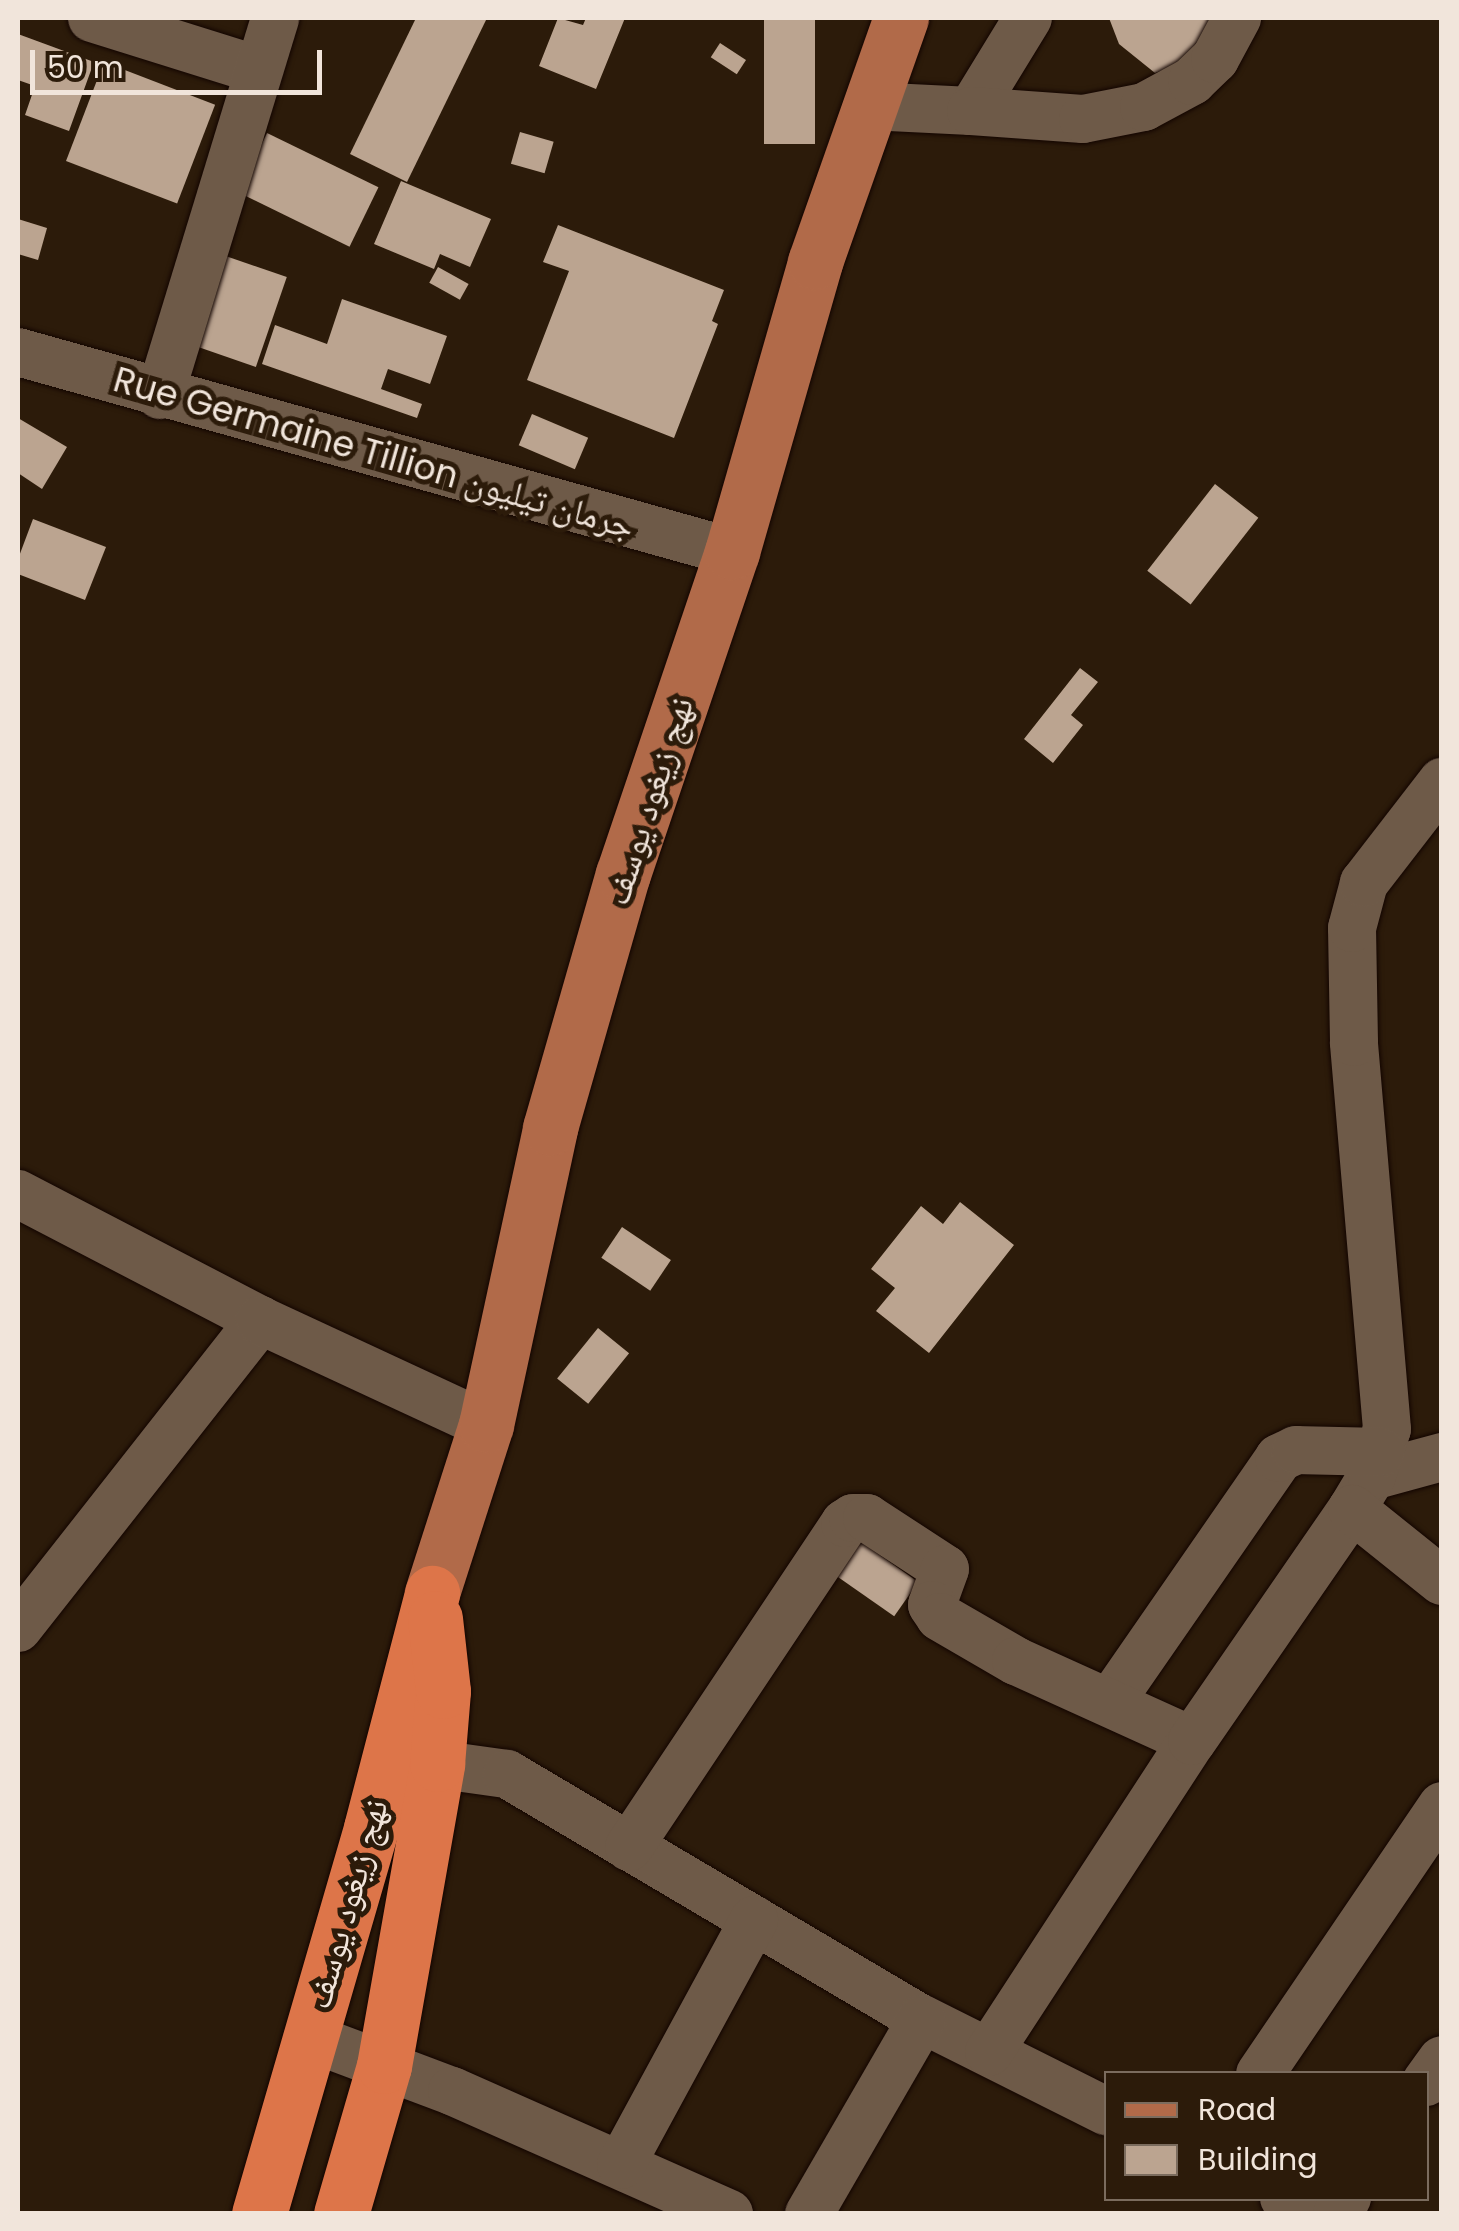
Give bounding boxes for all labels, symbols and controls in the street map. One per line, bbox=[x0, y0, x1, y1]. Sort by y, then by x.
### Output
scale bar bbox=[35, 30, 328, 92]
text: 50 m bbox=[47, 46, 124, 89]
street label: Rue Germaine Tillion جرمان تيليون bbox=[109, 358, 639, 548]
street label: نهج زيغود يوسف bbox=[596, 692, 702, 910]
street label: نهج زيغود يوسف bbox=[297, 1794, 397, 2014]
legend bbox=[1104, 2071, 1429, 2201]
text: Road bbox=[1198, 2088, 1276, 2131]
text: Building bbox=[1198, 2138, 1318, 2181]

